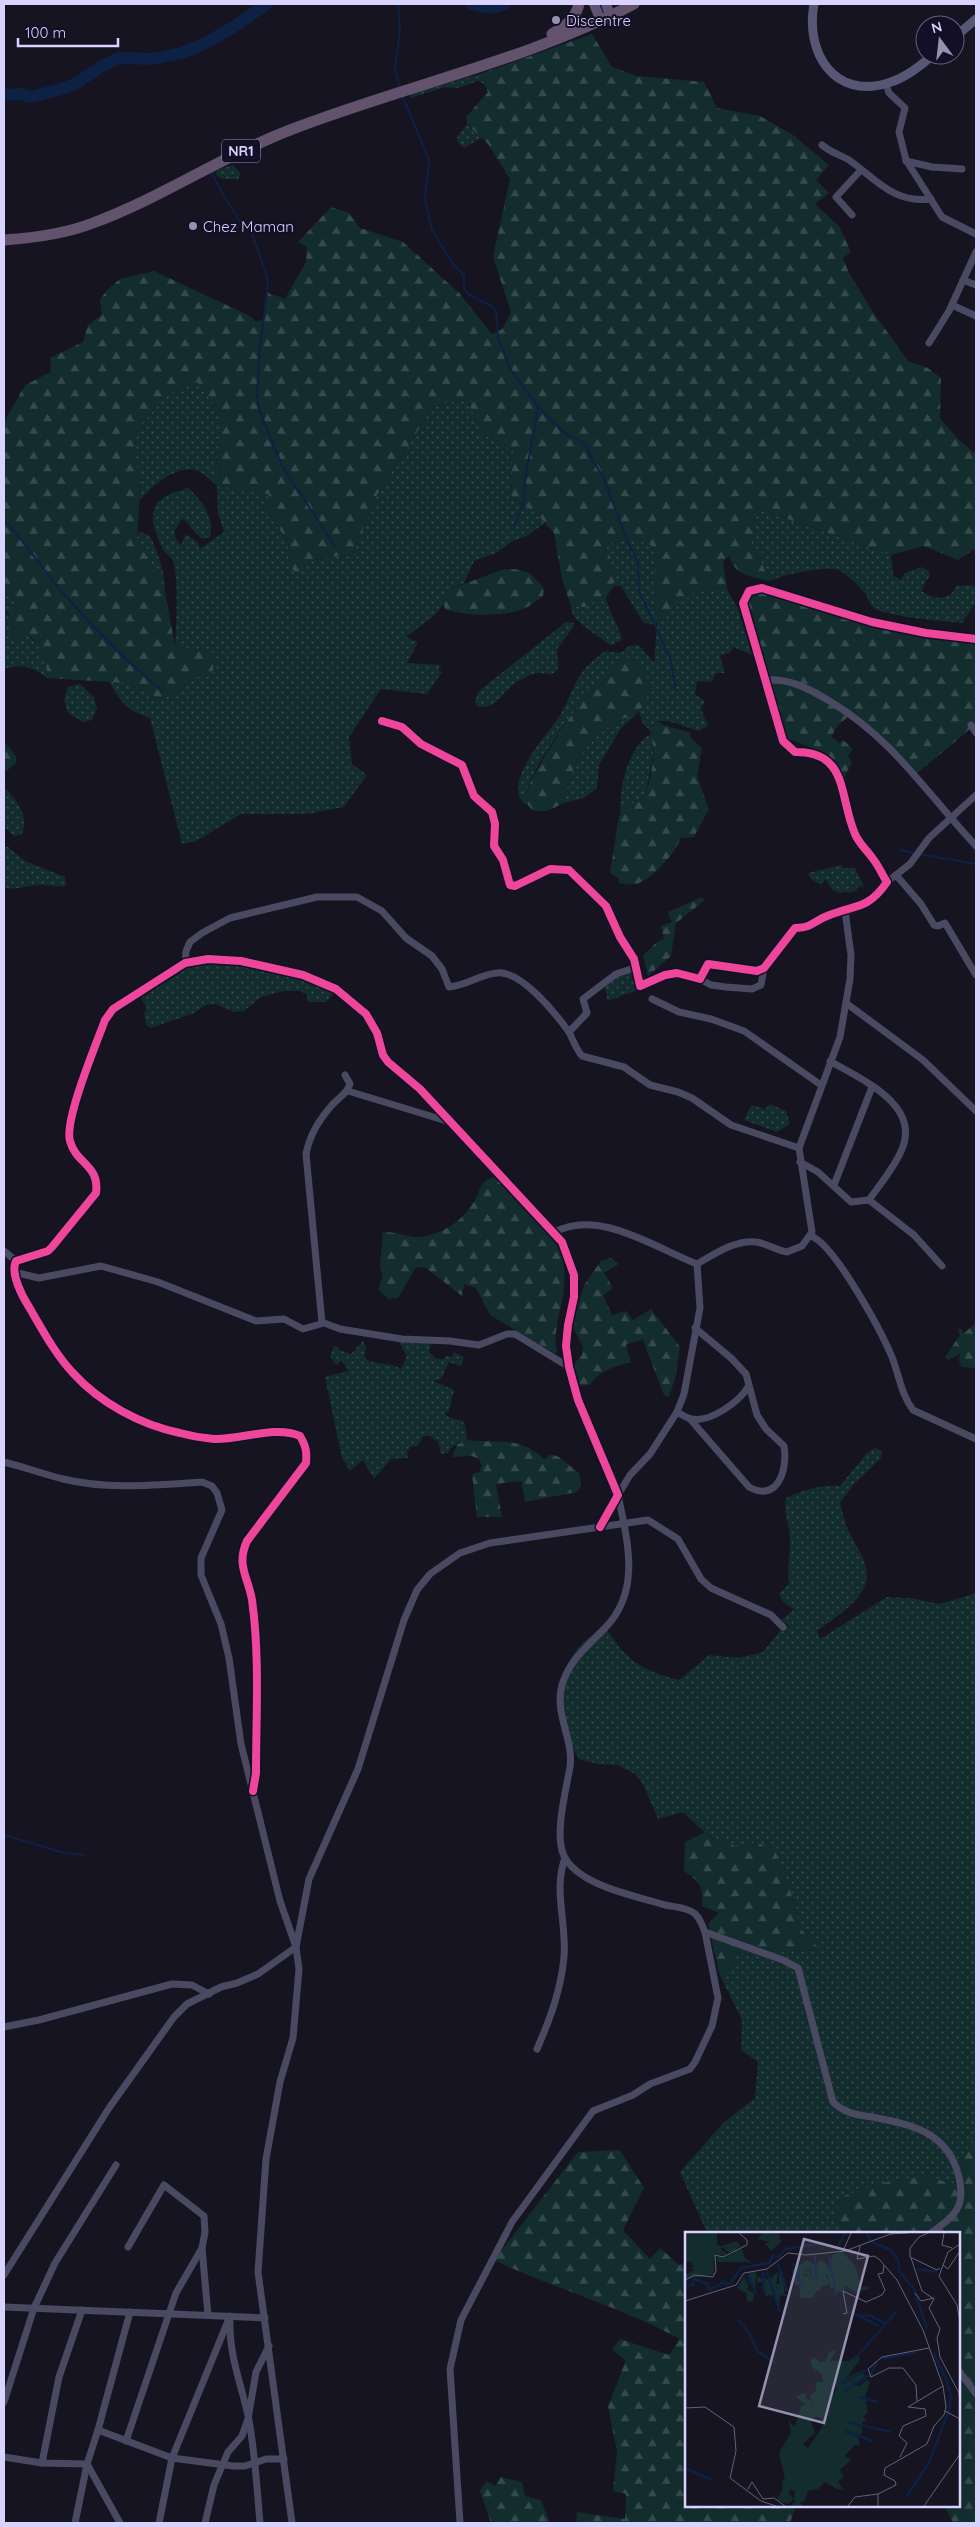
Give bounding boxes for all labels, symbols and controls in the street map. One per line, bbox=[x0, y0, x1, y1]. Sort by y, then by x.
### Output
place label: Discentre bbox=[566, 11, 631, 30]
marker: Discentre bbox=[550, 14, 562, 26]
scale bar bbox=[18, 15, 118, 47]
north arrow bbox=[915, 15, 965, 65]
text: N bbox=[929, 17, 944, 37]
text: 100 m bbox=[25, 23, 66, 42]
road number: NR1 bbox=[222, 140, 260, 162]
place label: Chez Maman bbox=[203, 217, 294, 236]
marker: Chez Maman bbox=[187, 220, 199, 232]
inset map bbox=[685, 2232, 960, 2507]

